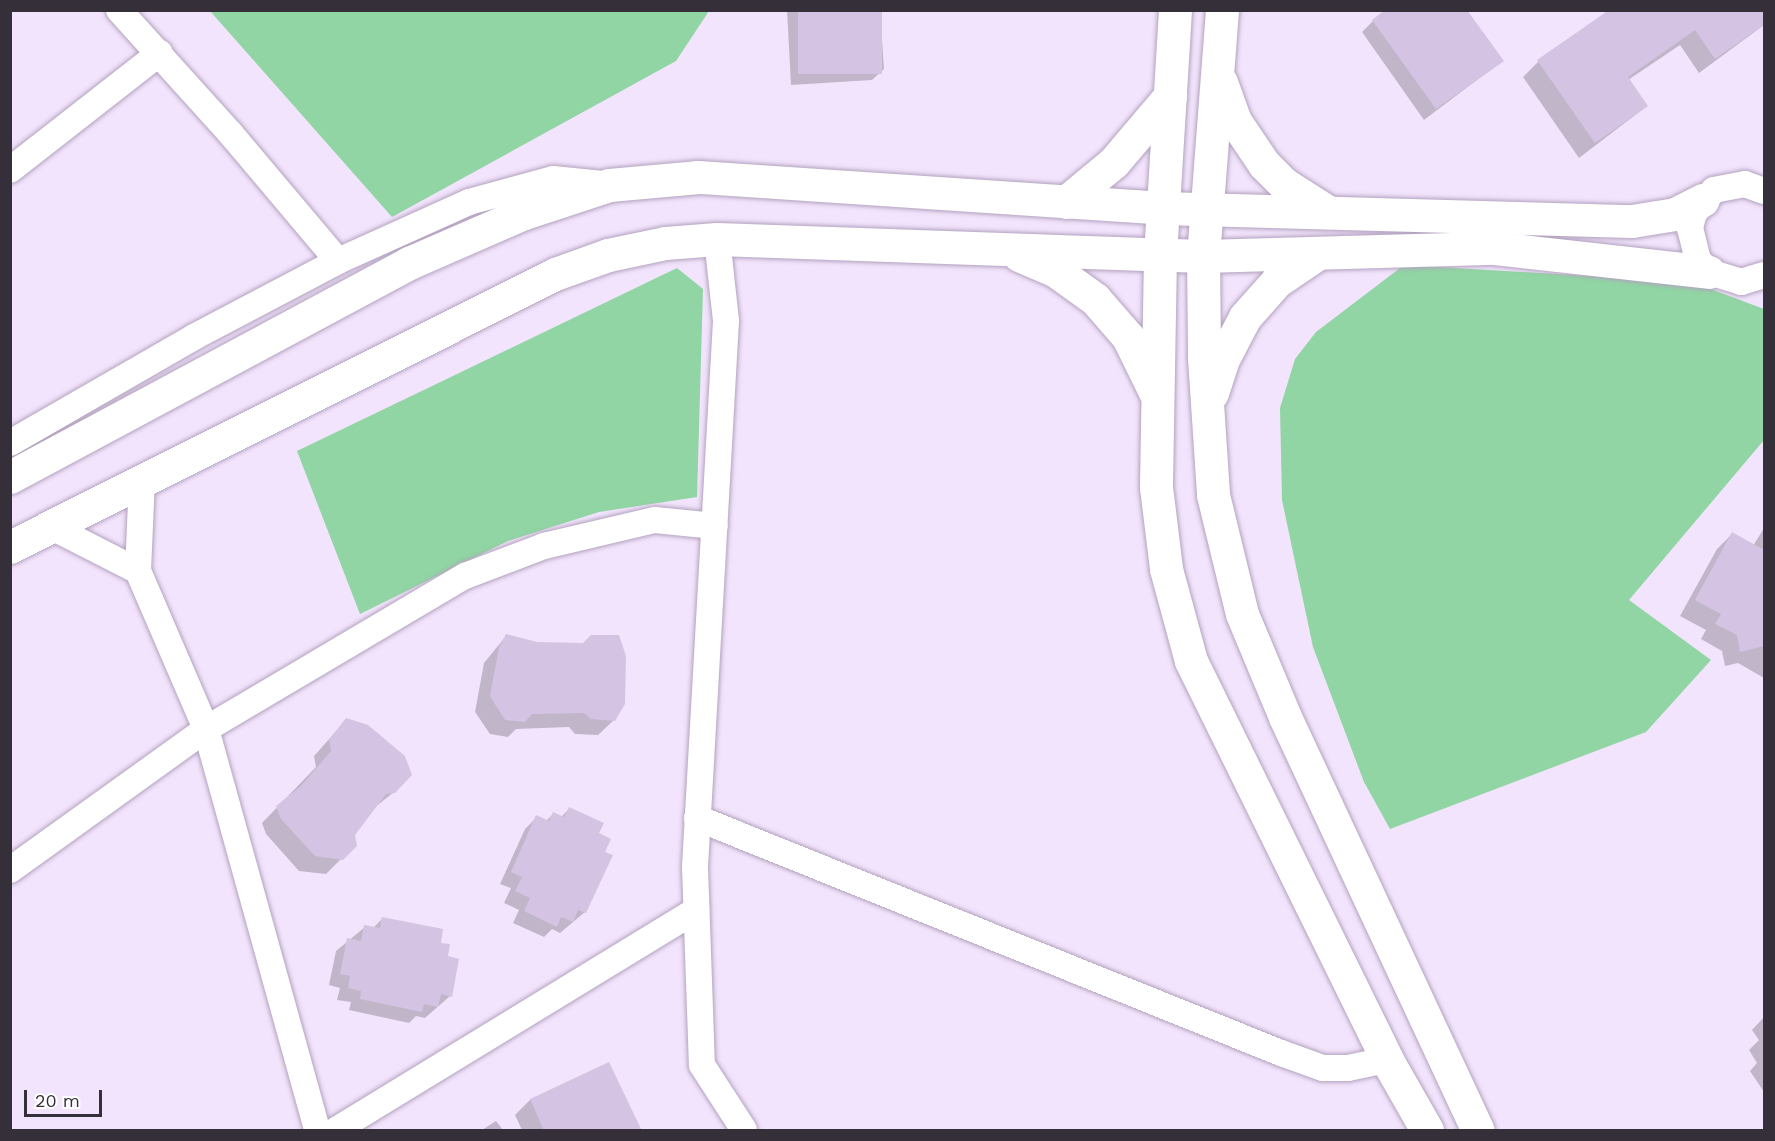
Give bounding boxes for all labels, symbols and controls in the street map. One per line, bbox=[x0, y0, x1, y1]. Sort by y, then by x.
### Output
scale bar bbox=[27, 1078, 105, 1116]
text: 20 m bbox=[35, 1090, 80, 1111]

